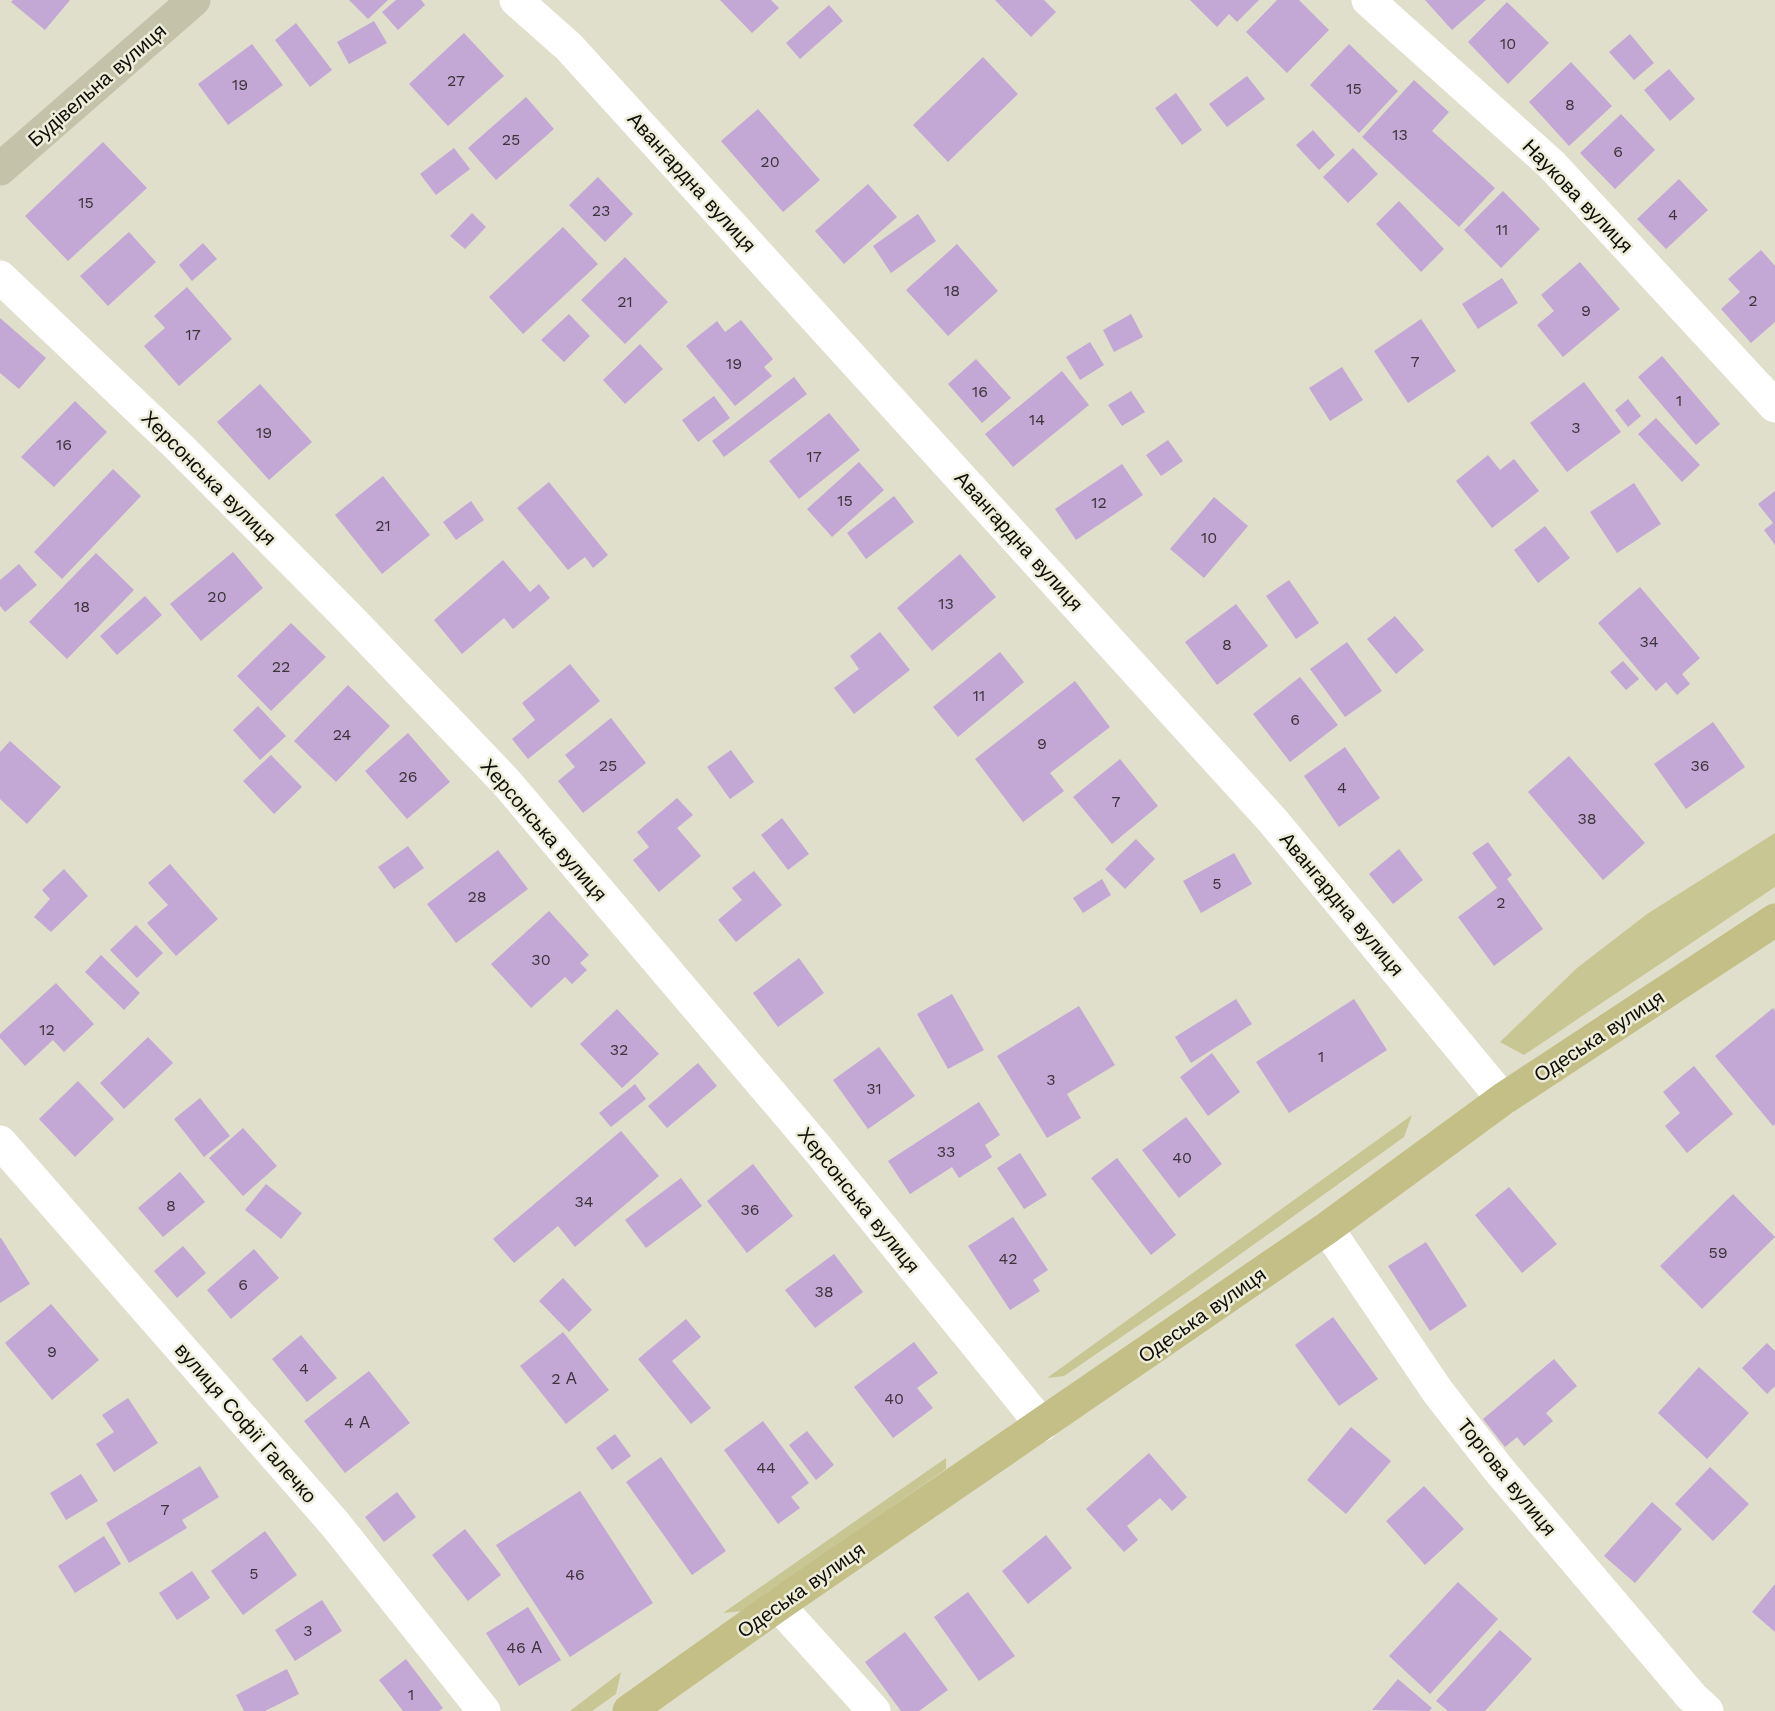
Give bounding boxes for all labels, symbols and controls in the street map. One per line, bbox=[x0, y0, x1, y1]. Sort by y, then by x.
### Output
street label: Будівельна вулиця bbox=[23, 19, 171, 151]
house number: 10 bbox=[1500, 34, 1516, 53]
house number: 27 bbox=[447, 71, 465, 90]
house number: 19 bbox=[232, 75, 248, 94]
house number: 15 bbox=[1346, 79, 1362, 98]
house number: 8 bbox=[1565, 95, 1575, 114]
street label: Авангардна вулиця bbox=[623, 107, 761, 257]
house number: 13 bbox=[1392, 125, 1408, 144]
house number: 25 bbox=[502, 130, 520, 149]
street label: Наукова вулиця bbox=[1518, 134, 1638, 258]
house number: 6 bbox=[1613, 142, 1623, 161]
house number: 20 bbox=[760, 152, 780, 171]
house number: 15 bbox=[78, 193, 94, 212]
house number: 23 bbox=[592, 201, 610, 220]
house number: 4 bbox=[1668, 205, 1678, 224]
house number: 11 bbox=[1496, 220, 1508, 239]
house number: 18 bbox=[944, 281, 960, 300]
house number: 2 bbox=[1748, 291, 1758, 310]
house number: 21 bbox=[617, 292, 633, 311]
house number: 9 bbox=[1581, 301, 1591, 320]
house number: 17 bbox=[185, 325, 201, 344]
house number: 7 bbox=[1411, 352, 1420, 371]
house number: 19 bbox=[726, 354, 742, 373]
house number: 16 bbox=[972, 382, 988, 401]
house number: 1 bbox=[1676, 391, 1682, 410]
street label: Херсонська вулиця bbox=[137, 406, 281, 550]
house number: 14 bbox=[1029, 410, 1045, 429]
house number: 3 bbox=[1571, 418, 1581, 437]
house number: 19 bbox=[256, 423, 272, 442]
house number: 16 bbox=[56, 435, 72, 454]
house number: 17 bbox=[806, 447, 822, 466]
street label: Авангардна вулиця bbox=[950, 466, 1088, 616]
house number: 15 bbox=[837, 491, 853, 510]
house number: 12 bbox=[1091, 493, 1107, 512]
house number: 21 bbox=[375, 516, 391, 535]
house number: 10 bbox=[1201, 528, 1217, 547]
house number: 20 bbox=[207, 587, 227, 606]
house number: 13 bbox=[938, 594, 954, 613]
house number: 18 bbox=[74, 597, 90, 616]
house number: 34 bbox=[1639, 632, 1659, 651]
house number: 8 bbox=[1222, 635, 1232, 654]
house number: 22 bbox=[272, 657, 290, 676]
house number: 11 bbox=[973, 686, 985, 705]
house number: 6 bbox=[1290, 710, 1300, 729]
house number: 24 bbox=[333, 725, 352, 744]
house number: 9 bbox=[1037, 734, 1047, 753]
street label: Херсонська вулиця bbox=[476, 754, 612, 906]
house number: 25 bbox=[599, 756, 617, 775]
house number: 36 bbox=[1690, 756, 1710, 775]
house number: 26 bbox=[398, 767, 418, 786]
house number: 4 bbox=[1337, 778, 1347, 797]
house number: 7 bbox=[1112, 792, 1121, 811]
house number: 38 bbox=[1577, 809, 1597, 828]
street label: Авангардна вулиця bbox=[1275, 827, 1409, 981]
house number: 5 bbox=[1212, 874, 1222, 893]
house number: 28 bbox=[467, 887, 487, 906]
house number: 2 bbox=[1496, 893, 1506, 912]
house number: 30 bbox=[531, 950, 551, 969]
street label: Одеська вулиця bbox=[1529, 985, 1669, 1087]
house number: 12 bbox=[39, 1020, 55, 1039]
house number: 32 bbox=[610, 1040, 628, 1059]
house number: 1 bbox=[1318, 1047, 1324, 1066]
house number: 3 bbox=[1046, 1070, 1056, 1089]
house number: 31 bbox=[866, 1079, 882, 1098]
street label: Херсонська вулиця bbox=[793, 1122, 925, 1278]
house number: 33 bbox=[937, 1142, 955, 1161]
house number: 40 bbox=[1172, 1148, 1192, 1167]
house number: 34 bbox=[574, 1192, 594, 1211]
house number: 8 bbox=[166, 1196, 176, 1215]
house number: 36 bbox=[740, 1200, 760, 1219]
house number: 59 bbox=[1708, 1243, 1728, 1262]
house number: 42 bbox=[998, 1249, 1018, 1268]
street label: Одеська вулиця bbox=[1134, 1262, 1270, 1368]
house number: 6 bbox=[238, 1275, 248, 1294]
house number: 38 bbox=[814, 1282, 834, 1301]
street label: вулиця Софії Галечко bbox=[170, 1338, 322, 1508]
house number: 9 bbox=[47, 1342, 57, 1361]
house number: 4 bbox=[299, 1359, 309, 1378]
house number: 2 А bbox=[551, 1369, 577, 1388]
house number: 40 bbox=[884, 1389, 904, 1408]
house number: 4 А bbox=[344, 1413, 370, 1432]
street label: Торгова вулиця bbox=[1452, 1413, 1562, 1541]
house number: 44 bbox=[756, 1458, 776, 1477]
house number: 7 bbox=[161, 1500, 170, 1519]
street label: Одеська вулиця bbox=[733, 1537, 869, 1643]
house number: 5 bbox=[249, 1564, 259, 1583]
house number: 46 bbox=[565, 1565, 585, 1584]
house number: 3 bbox=[303, 1621, 313, 1640]
house number: 46 А bbox=[506, 1638, 542, 1657]
house number: 1 bbox=[408, 1685, 414, 1704]

